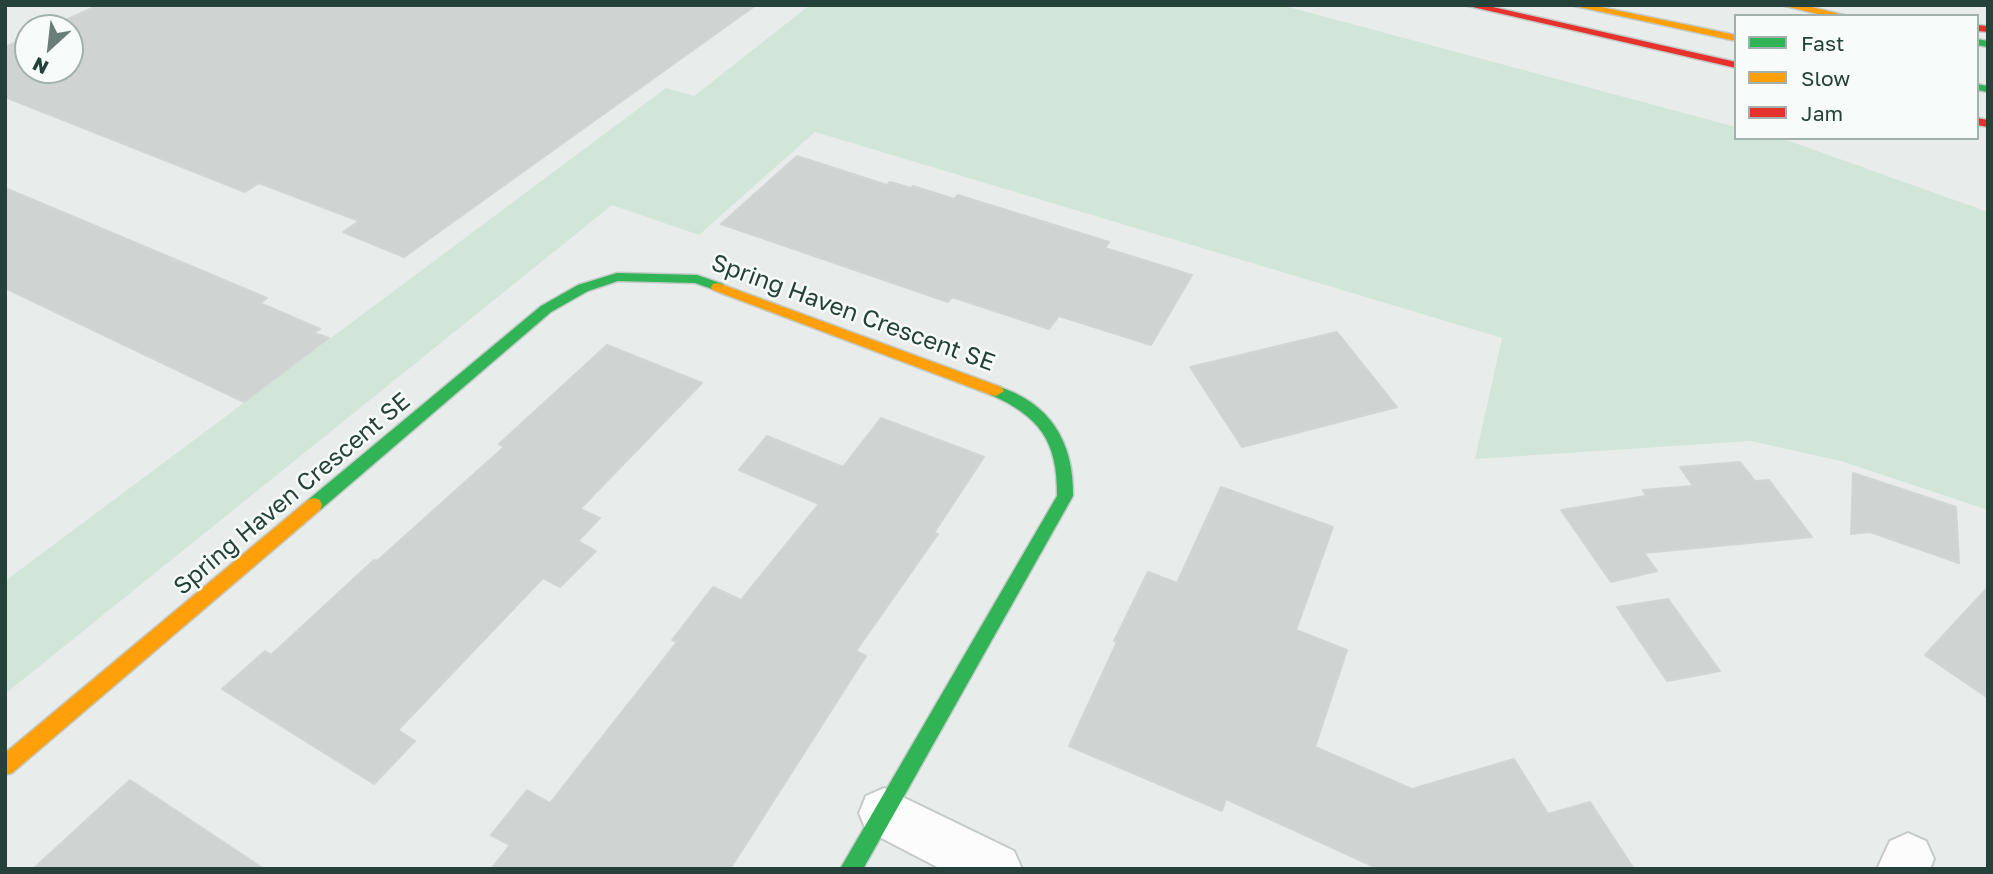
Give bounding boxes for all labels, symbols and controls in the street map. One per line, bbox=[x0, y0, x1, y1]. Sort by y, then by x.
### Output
north arrow bbox=[14, 14, 84, 84]
legend bbox=[1734, 14, 1979, 140]
text: Fast bbox=[1801, 30, 1844, 56]
text: N bbox=[28, 53, 52, 80]
text: Slow bbox=[1801, 65, 1850, 91]
text: Jam bbox=[1801, 100, 1843, 126]
street label: Spring Haven Crescent SE bbox=[707, 248, 999, 378]
street label: Spring Haven Crescent SE bbox=[168, 387, 416, 601]

